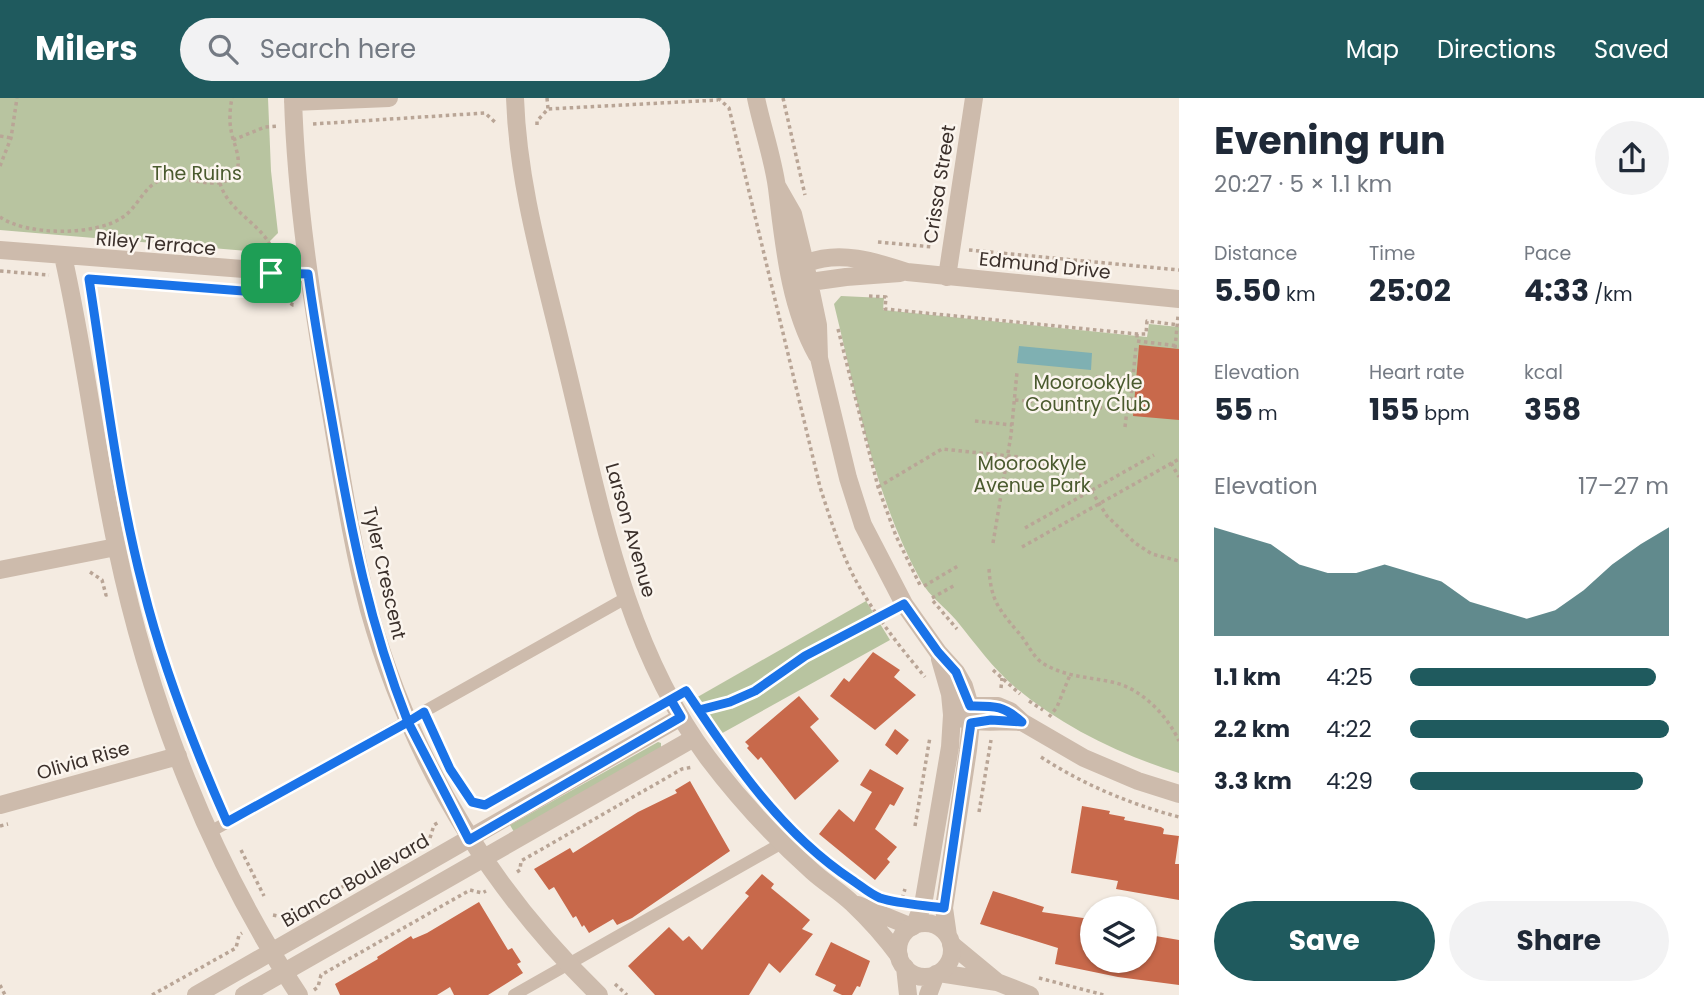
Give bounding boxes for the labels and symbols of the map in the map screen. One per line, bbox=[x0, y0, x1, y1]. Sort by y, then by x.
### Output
street label: Crissa Street bbox=[917, 123, 962, 245]
park label: The Ruins bbox=[152, 160, 242, 187]
street label: Riley Terrace bbox=[95, 225, 217, 262]
pin bbox=[241, 243, 301, 303]
street label: Edmund Drive bbox=[978, 245, 1112, 286]
park label: Moorookyle Country Club bbox=[1025, 369, 1151, 418]
park label: Moorookyle Avenue Park bbox=[973, 450, 1091, 499]
street label: Larson Avenue bbox=[598, 460, 663, 601]
street label: Tyler Crescent bbox=[356, 504, 413, 642]
street label: Olivia Rise bbox=[34, 734, 133, 787]
street label: Bianca Boulevard bbox=[276, 827, 434, 934]

